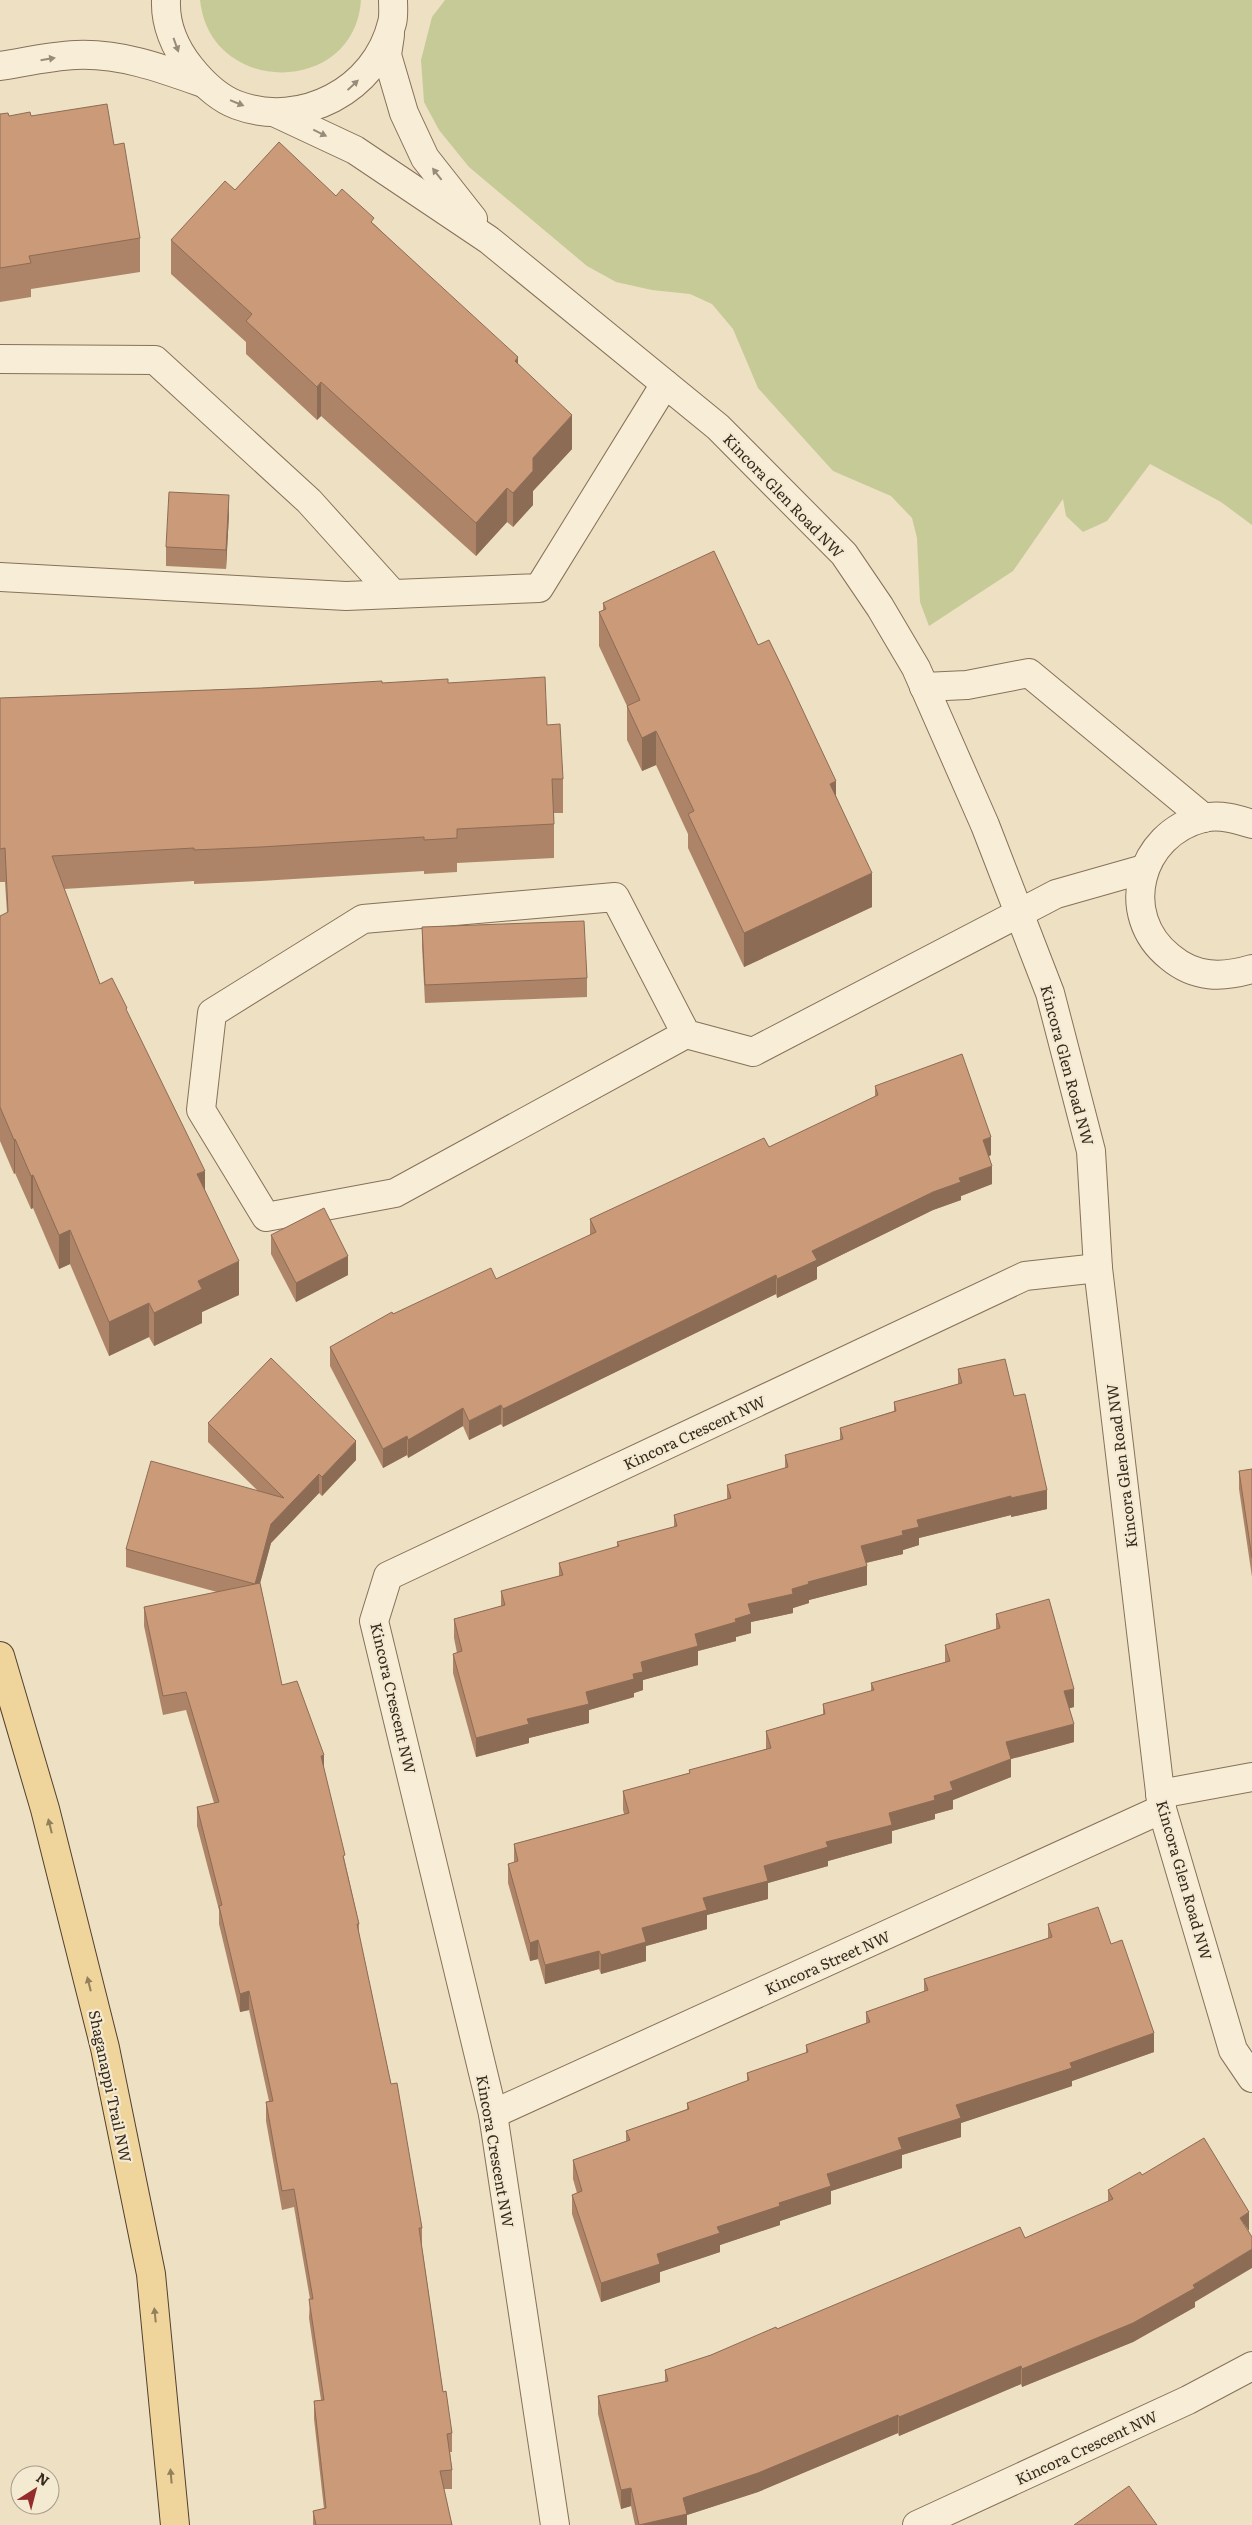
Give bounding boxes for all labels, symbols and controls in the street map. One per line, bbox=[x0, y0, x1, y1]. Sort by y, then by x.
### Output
one-way arrow bbox=[172, 38, 180, 53]
one-way arrow bbox=[41, 55, 57, 63]
one-way arrow bbox=[346, 79, 358, 91]
one-way arrow bbox=[230, 99, 245, 107]
one-way arrow bbox=[312, 129, 327, 138]
one-way arrow bbox=[432, 168, 443, 181]
street label: Kincora Glen Road NW bbox=[718, 428, 850, 563]
street label: Kincora Glen Road NW bbox=[1035, 982, 1101, 1148]
street label: Kincora Glen Road NW bbox=[1099, 1382, 1142, 1549]
street label: Kincora Crescent NW bbox=[619, 1389, 769, 1475]
street label: Kincora Crescent NW bbox=[365, 1620, 423, 1777]
street label: Kincora Glen Road NW bbox=[1151, 1797, 1219, 1963]
one-way arrow bbox=[46, 1819, 54, 1834]
street label: Kincora Street NW bbox=[761, 1924, 894, 2000]
one-way arrow bbox=[85, 1976, 93, 1991]
street label: Shaganappi Trail NW bbox=[84, 2008, 139, 2165]
street label: Kincora Crescent NW bbox=[471, 2073, 521, 2230]
one-way arrow bbox=[151, 2306, 159, 2322]
street label: Kincora Crescent NW bbox=[1011, 2404, 1161, 2490]
north arrow bbox=[10, 2465, 60, 2515]
text: N bbox=[33, 2467, 54, 2490]
one-way arrow bbox=[166, 2468, 174, 2484]

